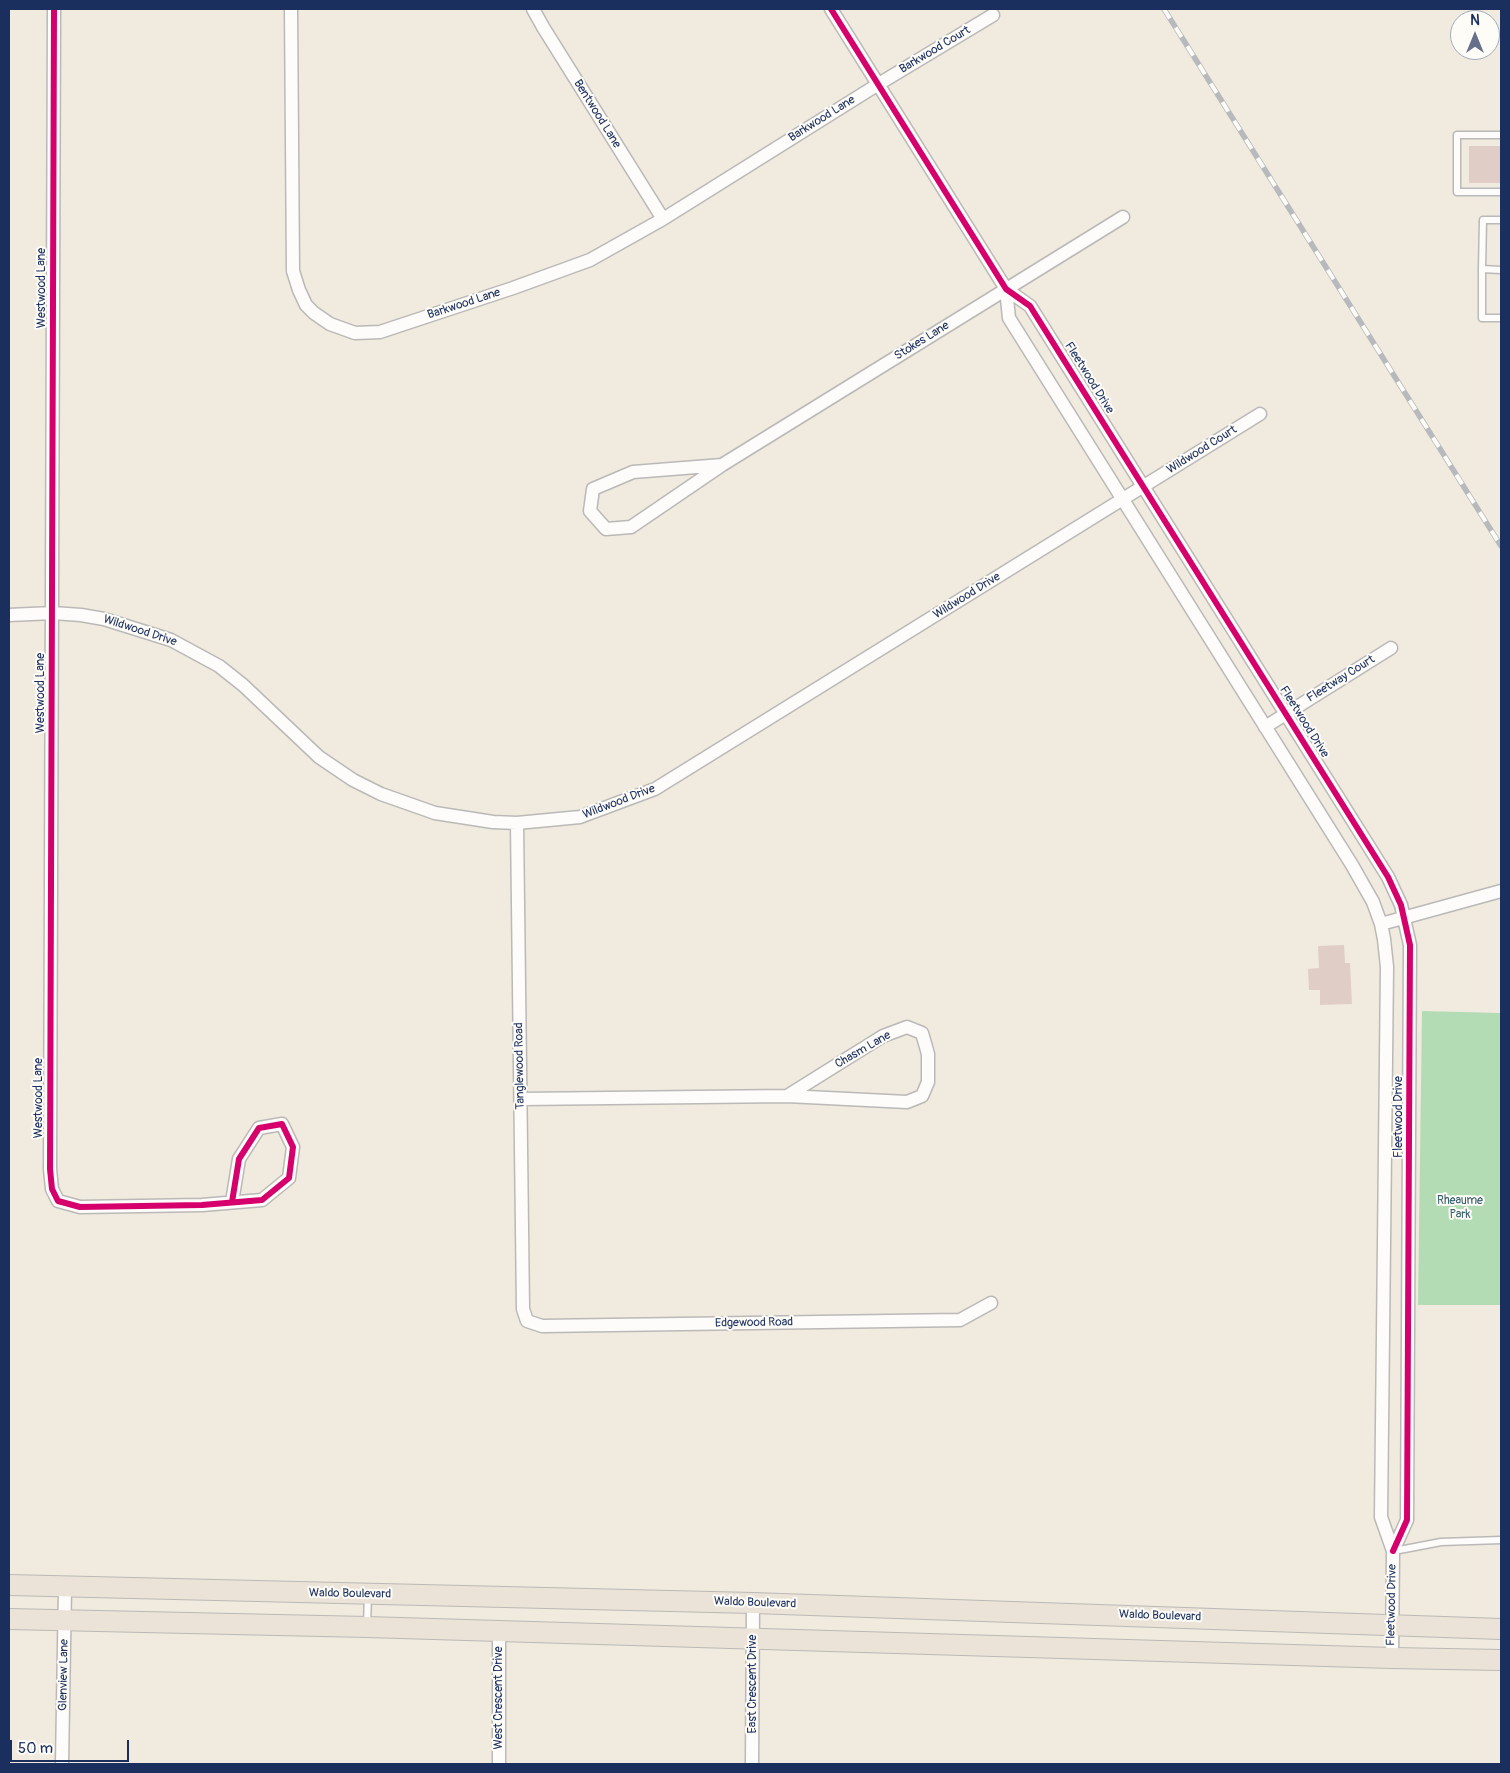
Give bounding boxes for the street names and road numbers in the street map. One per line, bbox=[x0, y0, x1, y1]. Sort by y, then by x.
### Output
street label: Barkwood Court bbox=[897, 23, 973, 77]
street label: Bentwood Lane bbox=[570, 77, 624, 151]
street label: Barkwood Lane bbox=[786, 93, 858, 145]
street label: Westwood Lane bbox=[35, 248, 49, 328]
street label: Barkwood Lane bbox=[426, 285, 502, 323]
street label: Stokes Lane bbox=[892, 319, 952, 363]
street label: Fleetwood Drive bbox=[1061, 339, 1117, 417]
street label: Wildwood Court bbox=[1164, 423, 1240, 477]
street label: Wildwood Drive bbox=[931, 570, 1003, 622]
street label: Wildwood Drive bbox=[102, 612, 178, 650]
street label: Fleetway Court bbox=[1304, 652, 1378, 706]
street label: Westwood Lane bbox=[34, 653, 48, 733]
street label: Fleetwood Drive bbox=[1276, 683, 1332, 761]
street label: Wildwood Drive bbox=[581, 782, 657, 822]
street label: Tanglewood Road bbox=[512, 1022, 528, 1110]
street label: Chasm Lane bbox=[833, 1028, 893, 1072]
street label: Westwood Lane bbox=[32, 1058, 46, 1138]
street label: Fleetwood Drive bbox=[1392, 1076, 1406, 1158]
street label: Edgewood Road bbox=[715, 1315, 793, 1331]
street label: Fleetwood Drive bbox=[1384, 1564, 1400, 1646]
street label: Waldo Boulevard bbox=[309, 1586, 391, 1602]
street label: Waldo Boulevard bbox=[714, 1594, 796, 1612]
street label: Waldo Boulevard bbox=[1119, 1607, 1201, 1625]
street label: East Crescent Drive bbox=[746, 1635, 760, 1733]
street label: Glenview Lane bbox=[56, 1639, 72, 1711]
street label: West Crescent Drive bbox=[492, 1646, 506, 1750]

